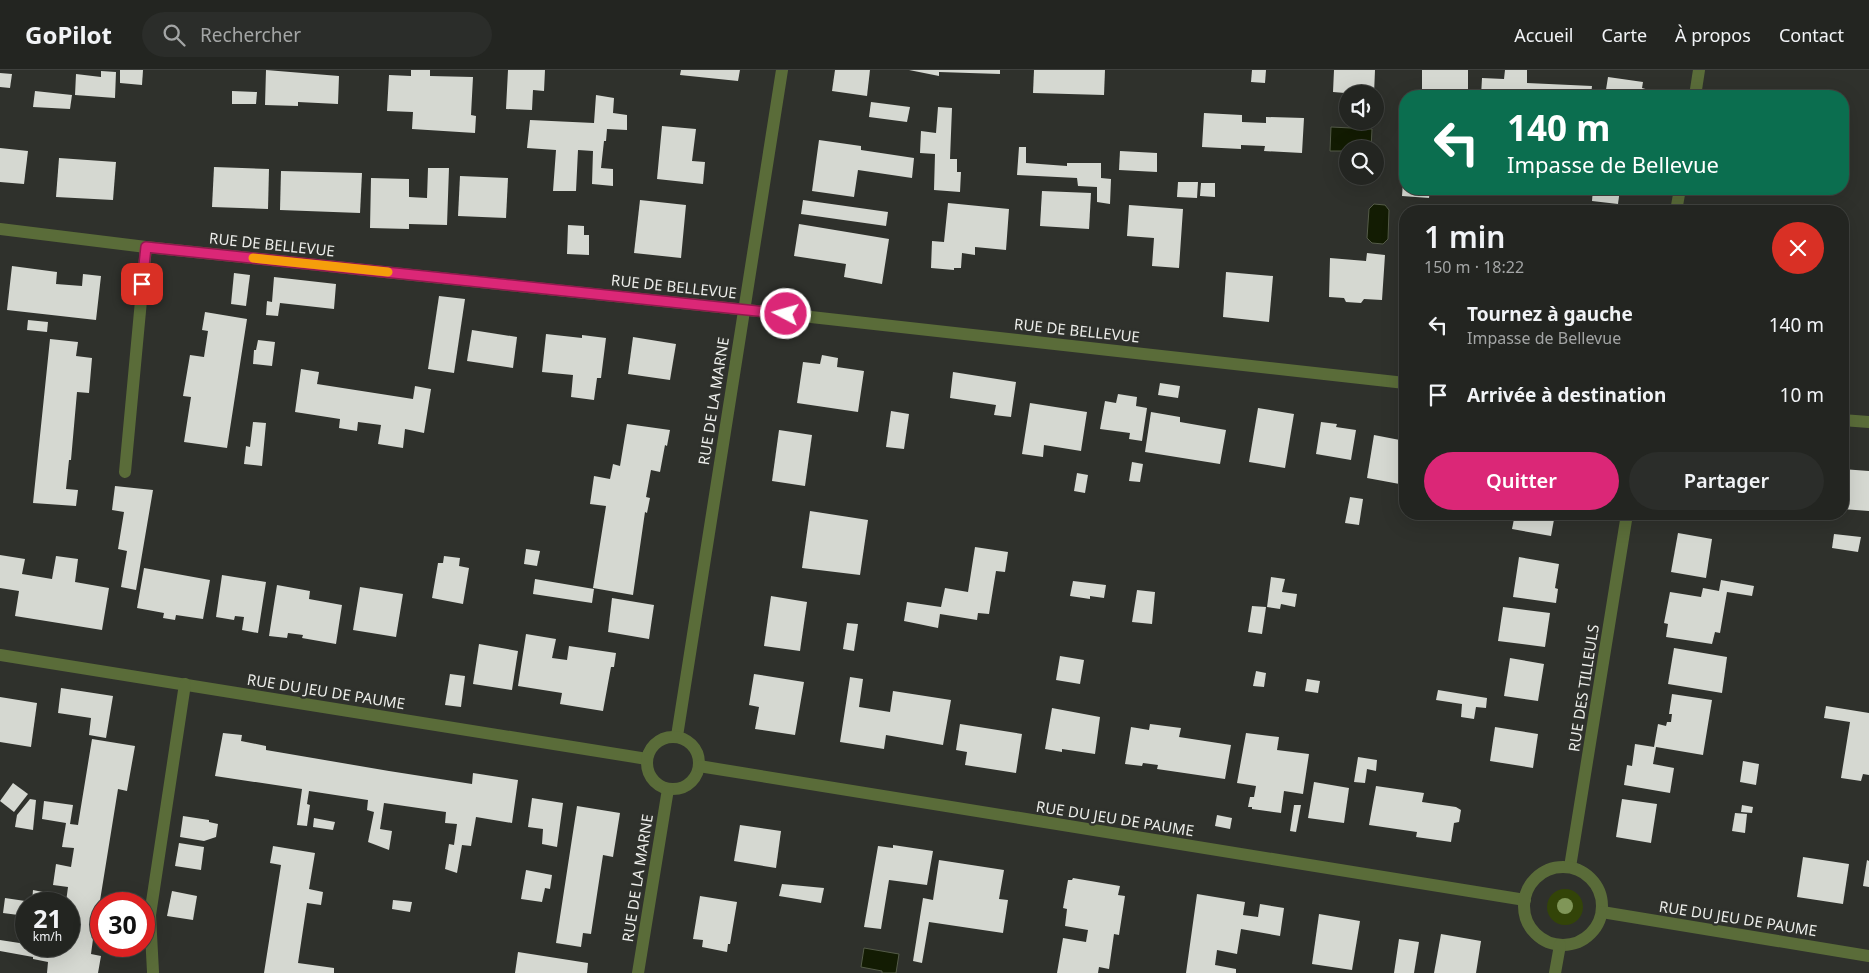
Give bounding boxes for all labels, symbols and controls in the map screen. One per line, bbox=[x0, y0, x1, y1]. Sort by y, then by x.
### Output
search box bbox=[142, 12, 492, 57]
text: GoPilot bbox=[25, 18, 112, 51]
icon: search bbox=[160, 21, 188, 49]
text: Rechercher bbox=[200, 22, 301, 48]
text: Accueil bbox=[1514, 23, 1574, 47]
text: Carte bbox=[1602, 23, 1647, 47]
text: À propos bbox=[1675, 23, 1751, 47]
text: Contact bbox=[1779, 23, 1844, 47]
map controls bbox=[1339, 85, 1384, 185]
button: sound bbox=[1339, 85, 1384, 130]
text: 140 m bbox=[1507, 104, 1610, 151]
icon: left bbox=[1424, 110, 1489, 175]
button: search bbox=[1339, 140, 1384, 185]
text: Impasse de Bellevue bbox=[1507, 149, 1719, 179]
text: 1 min bbox=[1424, 216, 1505, 257]
button: close bbox=[1772, 222, 1824, 274]
street label: RUE DE BELLEVUE bbox=[208, 227, 336, 261]
text: 150 m · 18:22 bbox=[1424, 256, 1524, 278]
pin bbox=[121, 263, 163, 305]
street label: RUE DE BELLEVUE bbox=[610, 269, 738, 303]
icon: arrive bbox=[128, 270, 156, 298]
position arrow bbox=[759, 287, 811, 339]
text: Tournez à gauche bbox=[1467, 301, 1633, 327]
icon: left bbox=[1424, 311, 1452, 339]
text: 140 m bbox=[1769, 312, 1824, 338]
street label: RUE DE BELLEVUE bbox=[1013, 313, 1141, 347]
text: Impasse de Bellevue bbox=[1467, 327, 1621, 349]
street label: RUE DE LA MARNE bbox=[693, 336, 733, 466]
icon: arrive bbox=[1424, 381, 1452, 409]
text: Arrivée à destination bbox=[1467, 382, 1666, 408]
text: 10 m bbox=[1780, 382, 1824, 408]
button: Quitter bbox=[1424, 452, 1619, 510]
button: Partager bbox=[1629, 452, 1824, 510]
street label: RUE DES TILLEULS bbox=[1563, 623, 1603, 753]
street label: RUE DU JEU DE PAUME bbox=[246, 669, 406, 713]
street label: RUE DU JEU DE PAUME bbox=[1035, 796, 1195, 840]
street label: RUE DE LA MARNE bbox=[617, 813, 657, 943]
speed limit sign: 30 bbox=[90, 892, 155, 957]
street label: RUE DU JEU DE PAUME bbox=[1658, 896, 1818, 940]
text: 21 bbox=[33, 901, 62, 935]
text: km/h bbox=[33, 928, 62, 945]

